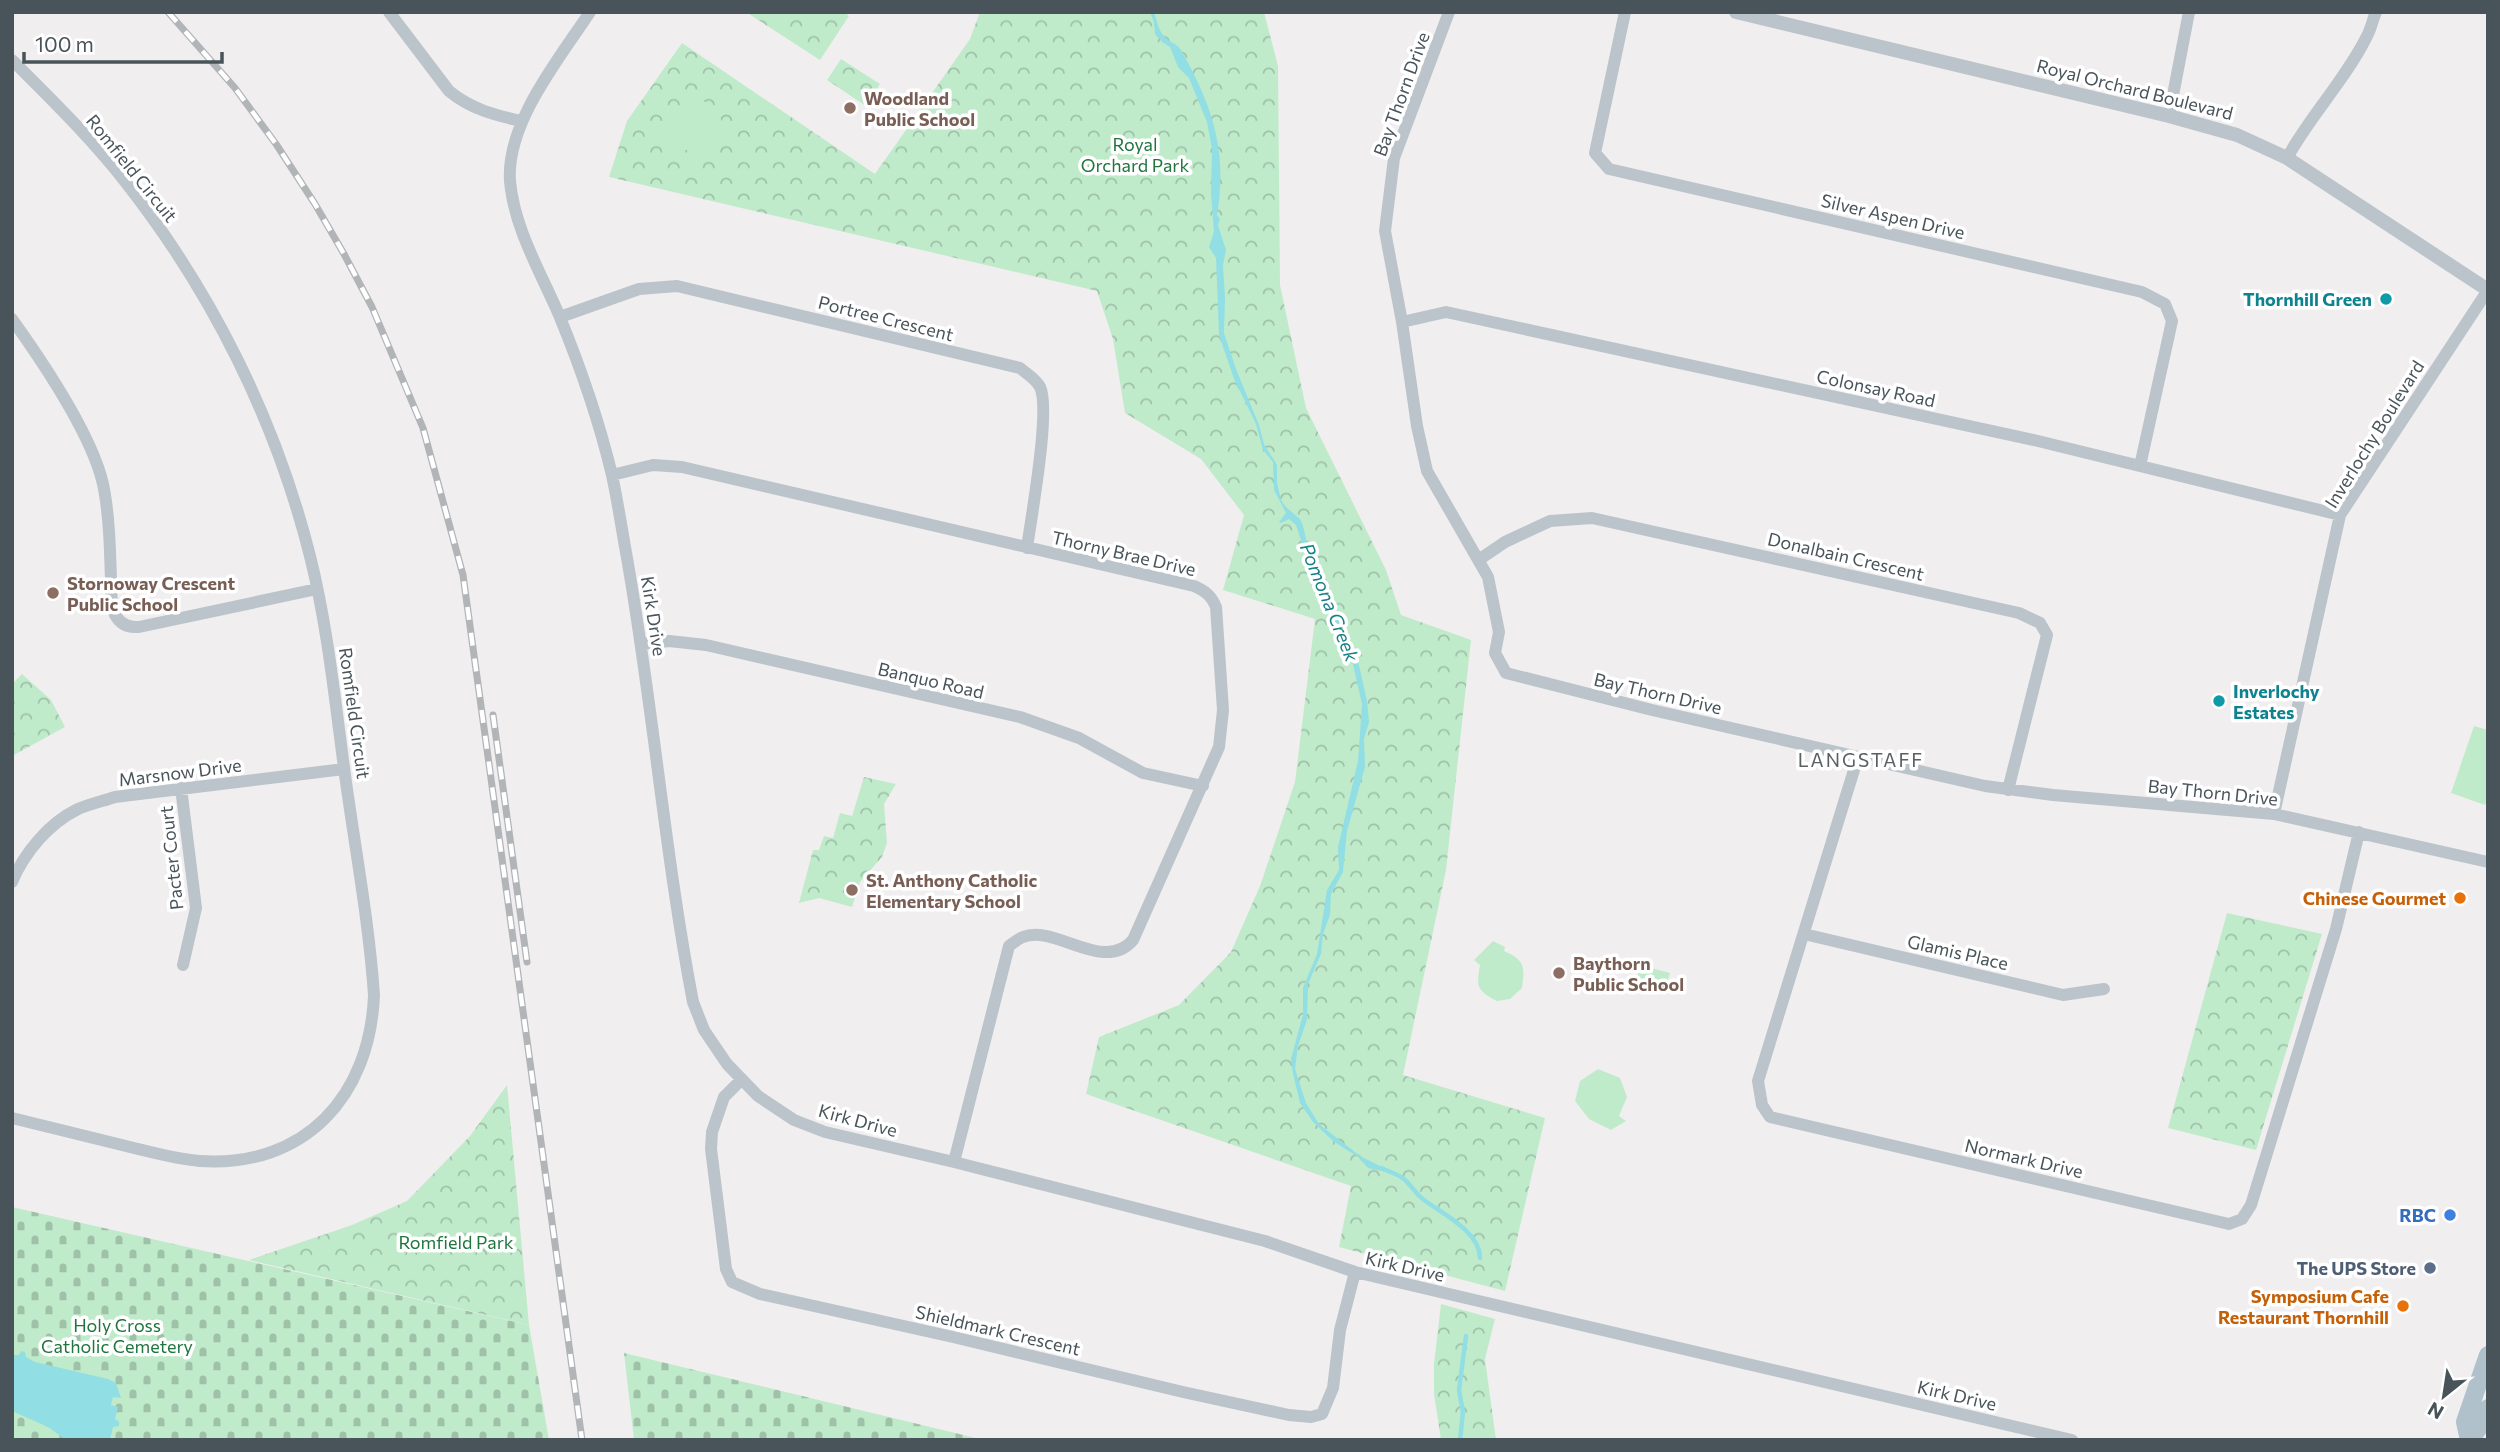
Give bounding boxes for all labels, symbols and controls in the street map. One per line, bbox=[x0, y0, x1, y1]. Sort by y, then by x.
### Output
scale bar bbox=[24, 21, 222, 65]
street label: Bay Thorn Drive bbox=[1368, 29, 1434, 159]
text: 100 m bbox=[35, 31, 94, 56]
street label: Royal Orchard Boulevard bbox=[2035, 54, 2235, 124]
place label: Woodland Public School bbox=[864, 87, 975, 130]
marker: Woodland Public School bbox=[842, 100, 858, 116]
street label: Romfield Circuit bbox=[82, 110, 182, 226]
park label: Royal Orchard Park bbox=[1081, 133, 1190, 176]
street label: Silver Aspen Drive bbox=[1819, 189, 1967, 243]
place label: Thornhill Green bbox=[2243, 288, 2372, 310]
street label: Portree Crescent bbox=[816, 291, 956, 345]
marker: Thornhill Green bbox=[2378, 291, 2394, 307]
street label: Inverlochy Boulevard bbox=[2320, 356, 2428, 512]
street label: Colonsay Road bbox=[1815, 365, 1937, 411]
street label: Thorny Brae Drive bbox=[1050, 526, 1198, 580]
street label: Donalbain Crescent bbox=[1766, 527, 1926, 585]
water label: Pomona Creek bbox=[1296, 539, 1365, 665]
place label: Stornoway Crescent Public School bbox=[67, 572, 235, 615]
street label: Kirk Drive bbox=[637, 574, 671, 658]
marker: Stornoway Crescent Public School bbox=[45, 585, 61, 601]
street label: Romfield Circuit bbox=[335, 646, 375, 780]
street label: Banquo Road bbox=[876, 657, 986, 703]
street label: Bay Thorn Drive bbox=[1592, 668, 1724, 718]
place label: Inverlochy Estates bbox=[2233, 680, 2320, 723]
marker: Inverlochy Estates bbox=[2211, 693, 2227, 709]
district label: LANGSTAFF bbox=[1798, 748, 1924, 771]
street label: Marsnow Drive bbox=[117, 754, 243, 790]
street label: Bay Thorn Drive bbox=[2147, 774, 2279, 810]
street label: Pacter Court bbox=[155, 805, 187, 911]
place label: St. Anthony Catholic Elementary School bbox=[866, 869, 1038, 912]
marker: St. Anthony Catholic Elementary School bbox=[844, 882, 860, 898]
place label: Chinese Gourmet bbox=[2303, 887, 2446, 909]
marker: Chinese Gourmet bbox=[2452, 890, 2468, 906]
street label: Glamis Place bbox=[1905, 930, 2011, 974]
place label: Baythorn Public School bbox=[1573, 952, 1684, 995]
marker: Baythorn Public School bbox=[1551, 965, 1567, 981]
street label: Kirk Drive bbox=[816, 1099, 900, 1141]
street label: Normark Drive bbox=[1963, 1134, 2085, 1182]
place label: RBC bbox=[2399, 1204, 2436, 1226]
marker: RBC bbox=[2442, 1207, 2458, 1223]
park label: Romfield Park bbox=[398, 1231, 514, 1253]
street label: Kirk Drive bbox=[1363, 1246, 1447, 1286]
place label: The UPS Store bbox=[2296, 1257, 2416, 1279]
marker: The UPS Store bbox=[2422, 1260, 2438, 1276]
place label: Symposium Cafe Restaurant Thornhill bbox=[2218, 1285, 2389, 1328]
marker: Symposium Cafe Restaurant Thornhill bbox=[2395, 1298, 2411, 1314]
street label: Shieldmark Crescent bbox=[913, 1300, 1083, 1360]
park label: Holy Cross Catholic Cemetery bbox=[41, 1314, 193, 1357]
north arrow bbox=[2409, 1361, 2479, 1431]
street label: Kirk Drive bbox=[1915, 1375, 1999, 1415]
text: N bbox=[2423, 1398, 2447, 1425]

